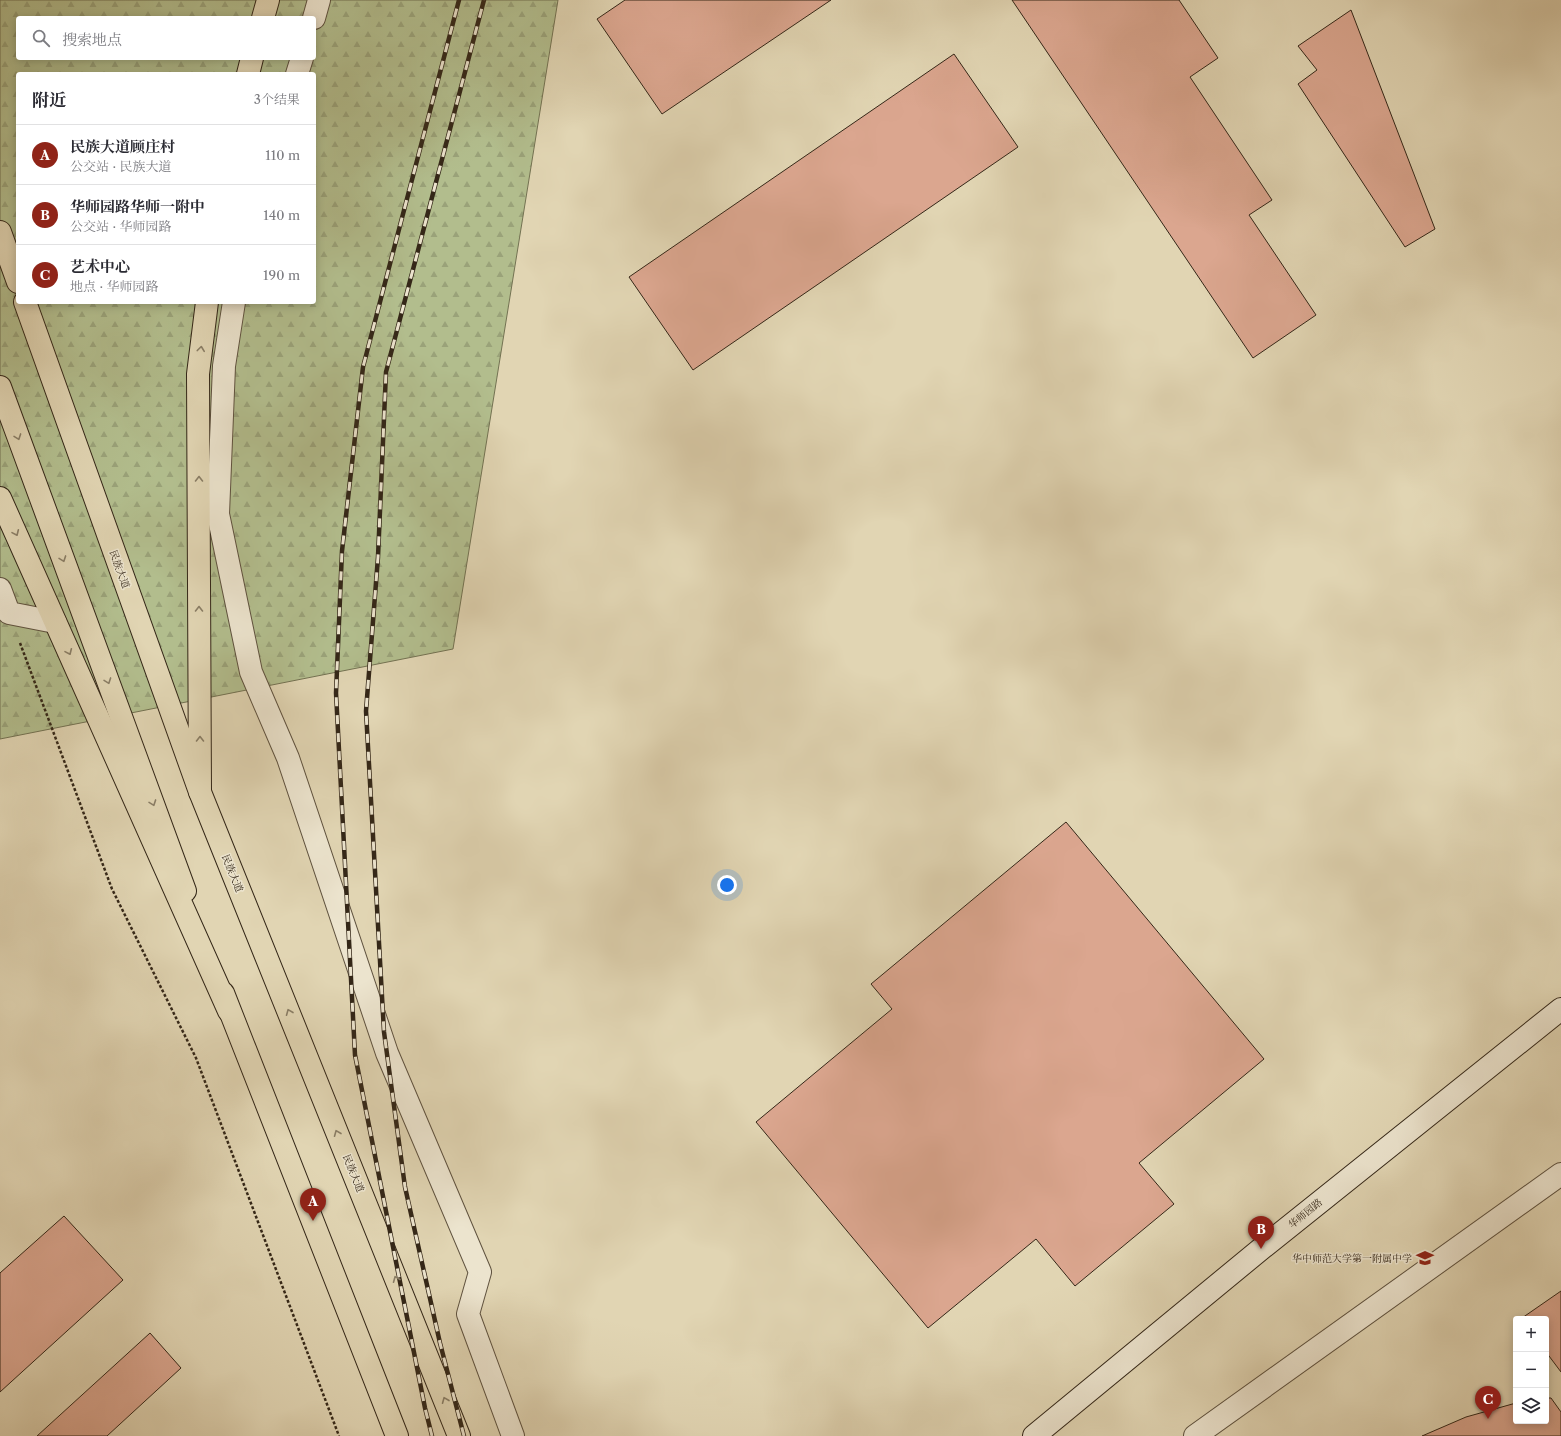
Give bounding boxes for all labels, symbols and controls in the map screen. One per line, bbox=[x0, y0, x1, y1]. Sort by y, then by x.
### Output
search box bbox=[16, 16, 316, 60]
icon: search bbox=[30, 27, 52, 49]
text: 搜索地点 bbox=[62, 30, 122, 49]
text: 附近 bbox=[32, 90, 66, 110]
text: 3个结果 bbox=[254, 91, 300, 107]
text: 民族大道顾庄村 bbox=[70, 137, 175, 156]
text: A bbox=[40, 147, 50, 163]
text: 110 m bbox=[265, 147, 300, 163]
text: 公交站 · 民族大道 bbox=[70, 158, 172, 174]
text: 华师园路华师一附中 bbox=[70, 197, 205, 216]
text: B bbox=[40, 207, 50, 223]
text: 140 m bbox=[263, 207, 300, 223]
text: 公交站 · 华师园路 bbox=[70, 218, 172, 234]
text: 艺术中心 bbox=[70, 257, 130, 276]
text: C bbox=[40, 267, 50, 283]
text: 190 m bbox=[263, 267, 300, 283]
text: 地点 · 华师园路 bbox=[70, 278, 159, 294]
one-way arrow bbox=[197, 346, 206, 352]
one-way arrow bbox=[14, 433, 22, 440]
one-way arrow bbox=[195, 476, 203, 482]
one-way arrow bbox=[11, 529, 19, 537]
street label: 民族大道 bbox=[107, 548, 132, 590]
one-way arrow bbox=[59, 555, 67, 562]
one-way arrow bbox=[195, 606, 203, 612]
one-way arrow bbox=[64, 648, 72, 655]
one-way arrow bbox=[103, 677, 112, 684]
one-way arrow bbox=[196, 736, 204, 742]
one-way arrow bbox=[148, 799, 156, 806]
street label: 民族大道 bbox=[219, 852, 246, 894]
your location bbox=[717, 875, 737, 895]
one-way arrow bbox=[285, 1009, 293, 1016]
one-way arrow bbox=[334, 1129, 342, 1136]
street label: 民族大道 bbox=[340, 1152, 367, 1194]
pin: A bbox=[300, 1188, 326, 1221]
street label: 华师园路 bbox=[1286, 1196, 1325, 1231]
pin: B bbox=[1248, 1216, 1274, 1249]
school or university icon: 华中师范大学第一附属中学 bbox=[1415, 1248, 1435, 1268]
place label: 华中师范大学第一附属中学 bbox=[1292, 1252, 1412, 1265]
one-way arrow bbox=[393, 1276, 401, 1283]
map controls bbox=[1513, 1316, 1549, 1424]
button: + bbox=[1513, 1316, 1549, 1352]
button: − bbox=[1513, 1352, 1549, 1388]
pin: C bbox=[1475, 1386, 1501, 1419]
button: layers bbox=[1513, 1388, 1549, 1424]
one-way arrow bbox=[441, 1396, 449, 1403]

